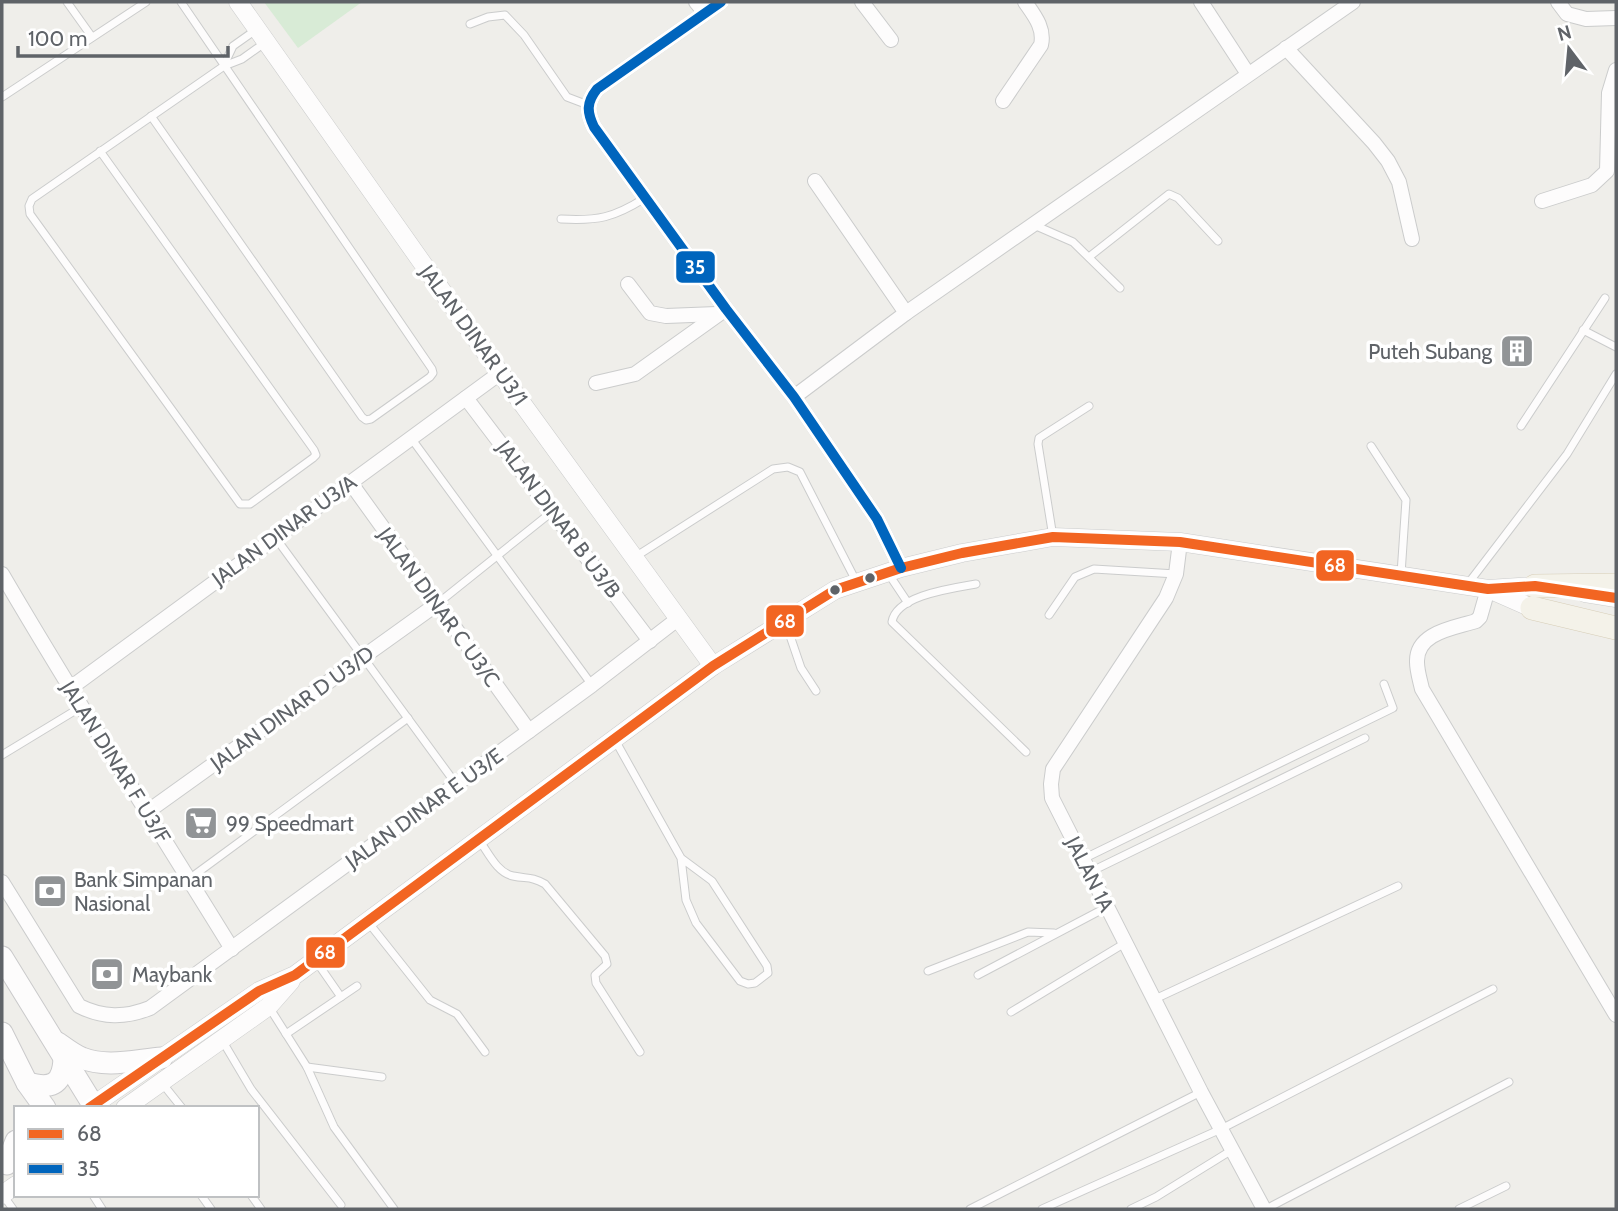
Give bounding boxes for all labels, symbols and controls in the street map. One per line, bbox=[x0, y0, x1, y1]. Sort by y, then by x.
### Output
scale bar bbox=[18, 14, 228, 58]
north arrow bbox=[1534, 14, 1604, 84]
text: N bbox=[1555, 20, 1574, 46]
text: 100 m bbox=[28, 26, 87, 51]
line badge: 35 bbox=[675, 250, 716, 284]
text: 35 bbox=[685, 256, 705, 279]
street label: JALAN DINAR U3/1 bbox=[414, 259, 533, 410]
building icon: Puteh Subang bbox=[1498, 332, 1536, 370]
place label: Puteh Subang bbox=[1368, 339, 1493, 364]
street label: JALAN DINAR B U3/B bbox=[491, 435, 626, 602]
street label: JALAN DINAR U3/A bbox=[206, 469, 361, 591]
street label: JALAN DINAR C U3/C bbox=[372, 522, 505, 692]
line badge: 68 bbox=[1315, 549, 1355, 582]
text: 68 bbox=[1324, 554, 1346, 577]
unlabelled marker bbox=[863, 571, 877, 585]
unlabelled marker bbox=[828, 583, 842, 597]
line badge: 68 bbox=[765, 604, 805, 638]
text: 68 bbox=[774, 610, 796, 633]
street label: JALAN DINAR D U3/D bbox=[205, 640, 378, 776]
street label: JALAN DINAR F U3/F bbox=[55, 675, 176, 848]
street label: JALAN DINAR E U3/E bbox=[340, 743, 508, 874]
supermarket icon: 99 Speedmart bbox=[182, 804, 220, 842]
place label: 99 Speedmart bbox=[226, 811, 354, 836]
street label: JALAN 1A bbox=[1060, 831, 1120, 916]
place label: Bank Simpanan Nasional bbox=[74, 867, 213, 916]
bank icon: Bank Simpanan Nasional bbox=[31, 872, 69, 910]
line badge: 68 bbox=[305, 936, 346, 969]
text: 68 bbox=[314, 941, 336, 964]
bank icon: Maybank bbox=[88, 955, 126, 993]
place label: Maybank bbox=[132, 962, 213, 987]
legend bbox=[14, 1106, 259, 1197]
text: 68 bbox=[77, 1121, 102, 1146]
text: 35 bbox=[77, 1156, 100, 1181]

